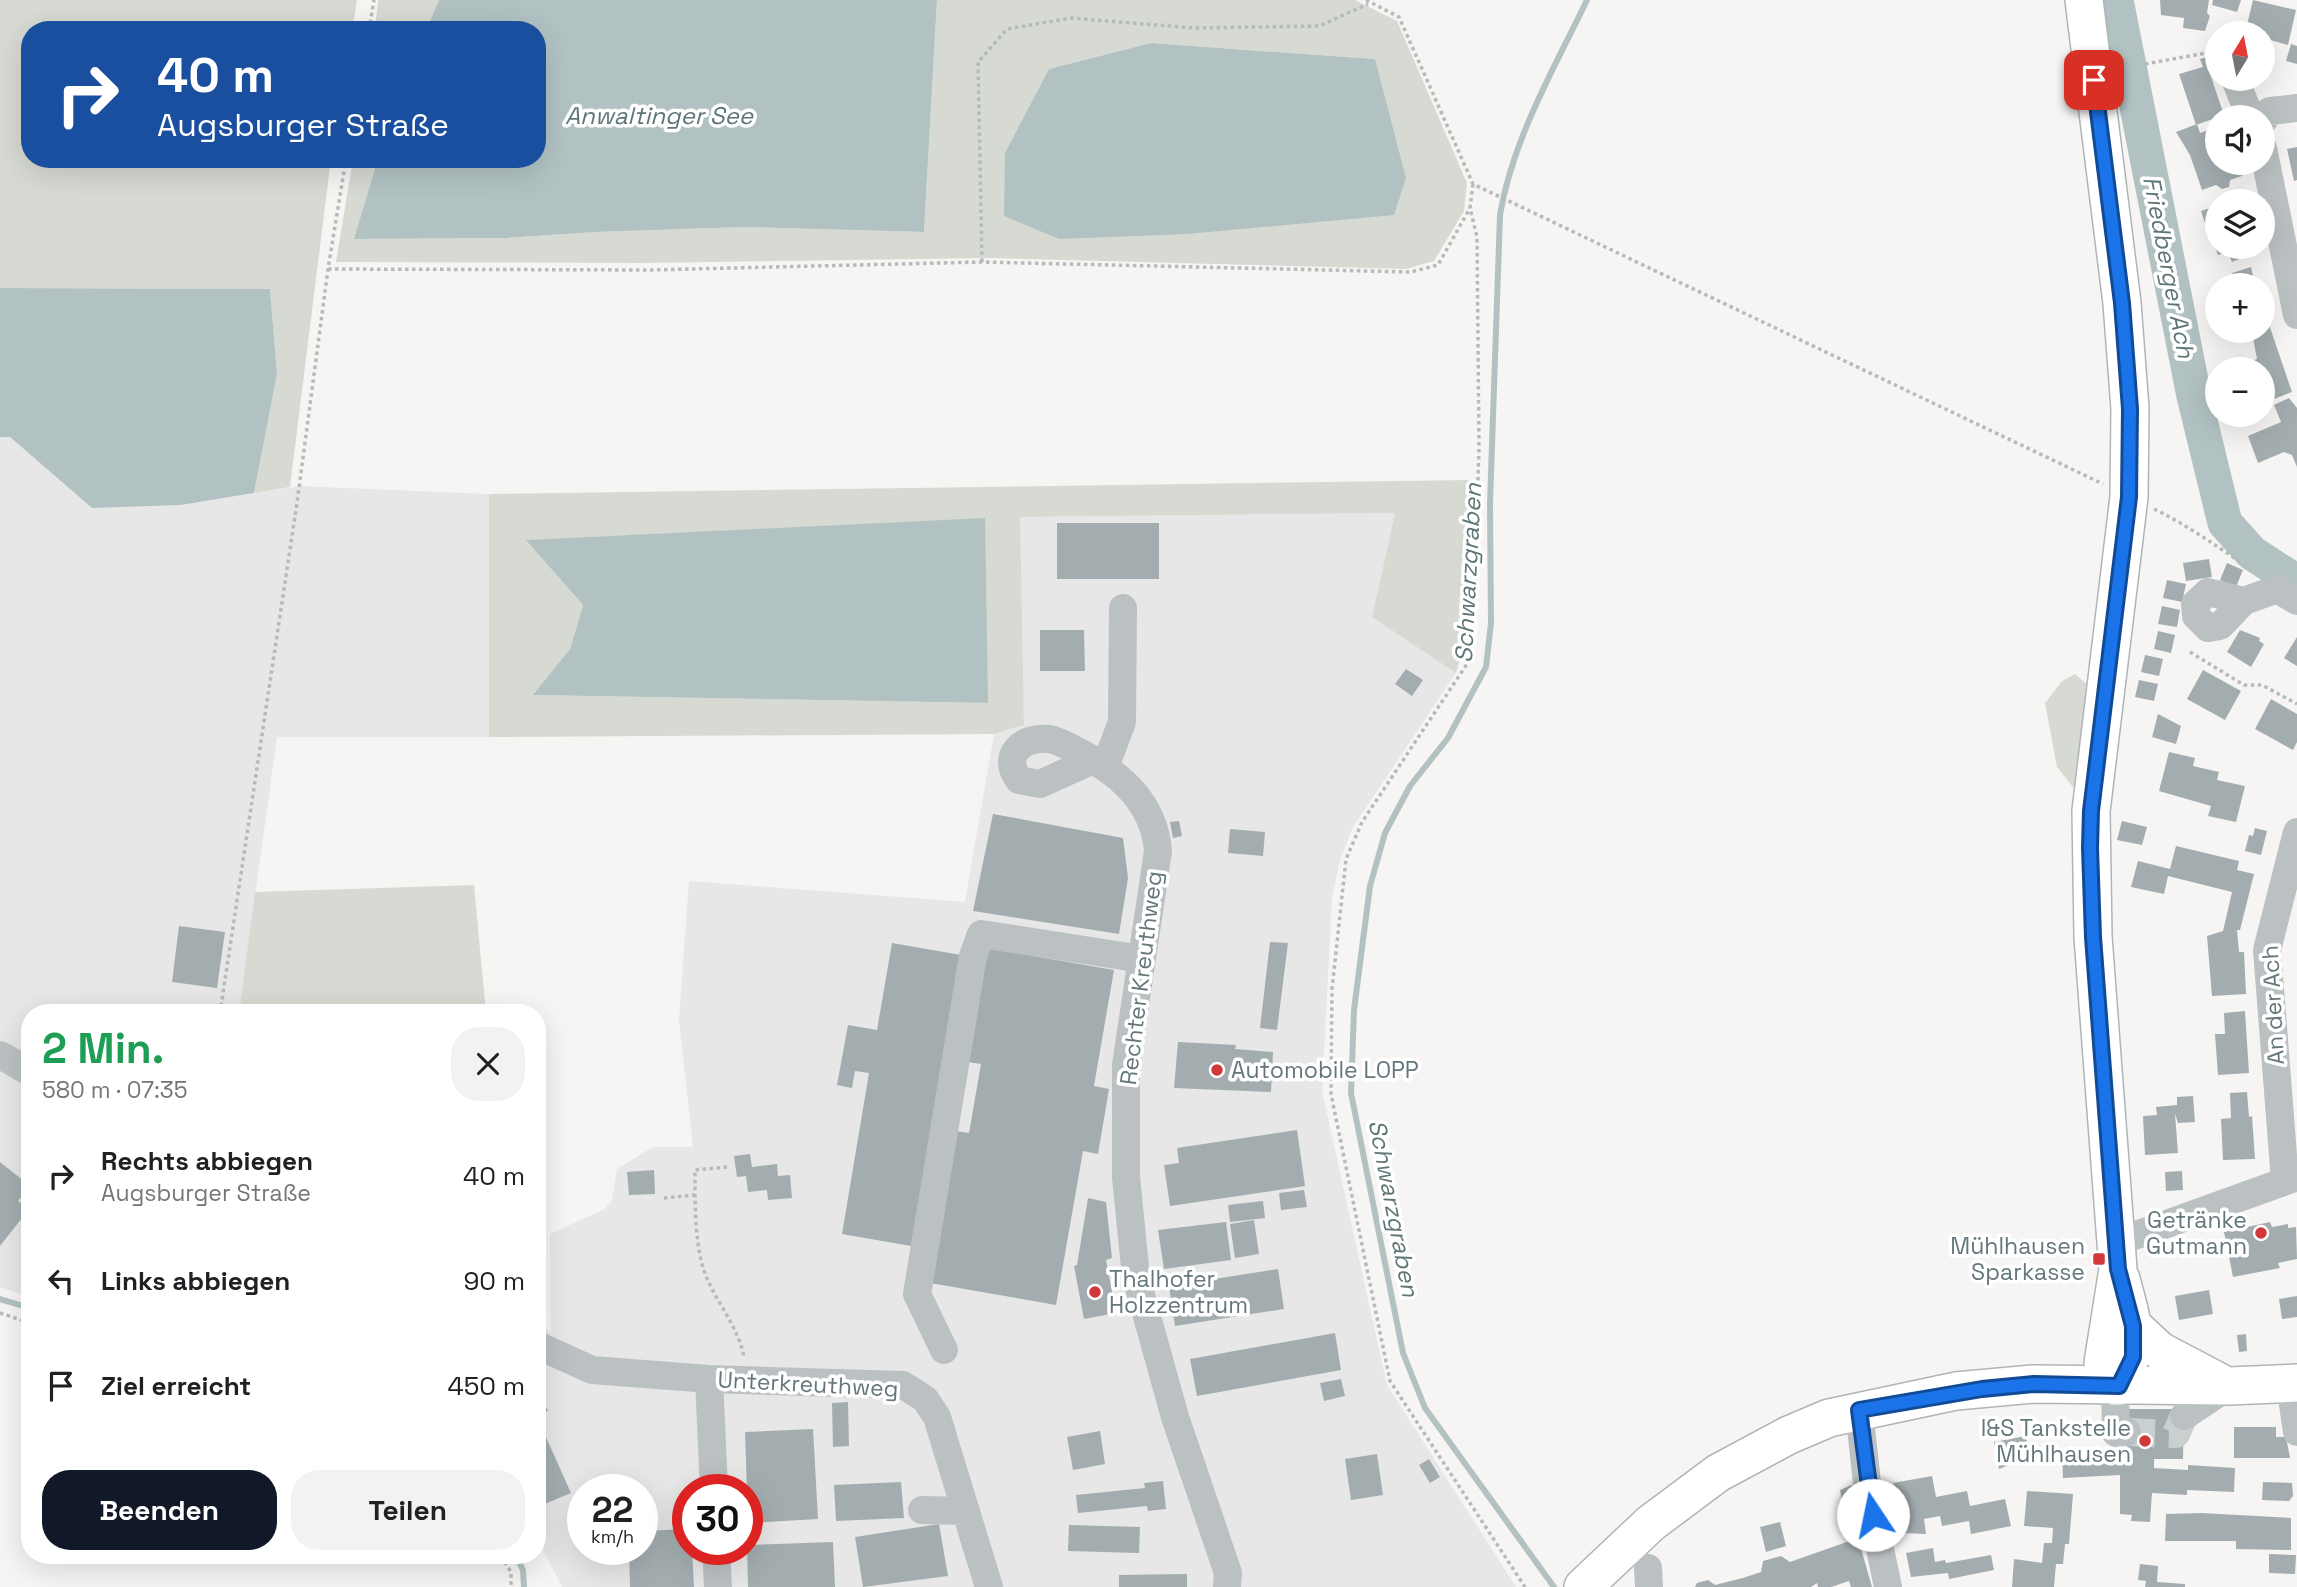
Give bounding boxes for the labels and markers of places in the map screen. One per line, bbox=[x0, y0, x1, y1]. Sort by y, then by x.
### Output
pin bbox=[2064, 50, 2124, 110]
place label: Automobile LOPP bbox=[1231, 1055, 1419, 1085]
marker: Automobile LOPP bbox=[1209, 1062, 1225, 1078]
place label: Getränke Gutmann bbox=[2146, 1205, 2247, 1261]
marker: Getränke Gutmann bbox=[2253, 1225, 2269, 1241]
place label: Mühlhausen Sparkasse bbox=[1950, 1231, 2085, 1287]
marker: Mühlhausen Sparkasse bbox=[2091, 1251, 2107, 1267]
place label: Thalhofer Holzzentrum bbox=[1109, 1264, 1248, 1320]
marker: Thalhofer Holzzentrum bbox=[1087, 1284, 1103, 1300]
place label: I&S Tankstelle Mühlhausen bbox=[1981, 1413, 2131, 1469]
marker: I&S Tankstelle Mühlhausen bbox=[2137, 1433, 2153, 1449]

